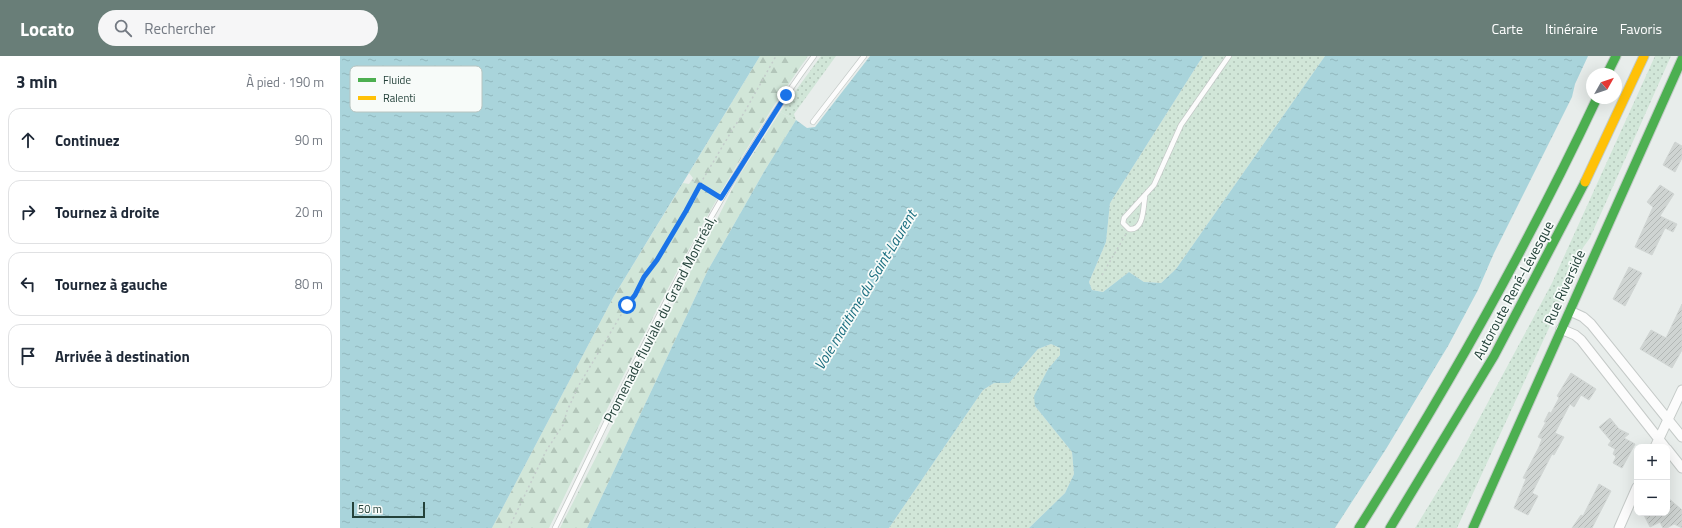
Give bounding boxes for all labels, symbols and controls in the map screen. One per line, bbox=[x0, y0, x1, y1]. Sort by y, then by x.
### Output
search box bbox=[98, 10, 378, 46]
text: Locato bbox=[20, 14, 74, 43]
icon: search bbox=[112, 17, 134, 39]
text: Rechercher bbox=[144, 17, 216, 40]
text: Carte bbox=[1492, 18, 1523, 39]
text: Itinéraire bbox=[1545, 18, 1598, 39]
text: Favoris bbox=[1620, 18, 1662, 39]
legend bbox=[350, 66, 482, 112]
north arrow bbox=[1586, 68, 1622, 104]
text: 3 min bbox=[16, 69, 57, 95]
text: À pied · 190 m bbox=[246, 72, 324, 92]
text: Fluide bbox=[383, 72, 411, 88]
route end bbox=[777, 86, 795, 104]
text: Ralenti bbox=[383, 90, 416, 106]
icon: ahead bbox=[17, 129, 39, 151]
text: Continuez bbox=[55, 129, 120, 152]
text: 90 m bbox=[295, 130, 323, 150]
icon: right bbox=[17, 201, 39, 223]
text: Tournez à droite bbox=[55, 201, 160, 224]
text: 20 m bbox=[295, 202, 323, 222]
water label: Voie maritime du Saint-Laurent bbox=[808, 204, 923, 374]
street label: Promenade fluviale du Grand Montréal, bbox=[597, 212, 721, 426]
street label: Autoroute René-Lévesque bbox=[1467, 217, 1559, 363]
street label: Rue Riverside bbox=[1538, 246, 1590, 328]
icon: left bbox=[17, 273, 39, 295]
text: Tournez à gauche bbox=[55, 273, 167, 296]
text: 80 m bbox=[295, 274, 323, 294]
route start bbox=[618, 296, 636, 314]
icon: arrive bbox=[17, 345, 39, 367]
text: Arrivée à destination bbox=[55, 345, 190, 368]
map controls bbox=[1634, 444, 1670, 516]
button: + bbox=[1634, 444, 1670, 480]
button: − bbox=[1634, 480, 1670, 516]
scale bar bbox=[352, 500, 425, 519]
text: 50 m bbox=[358, 501, 382, 517]

